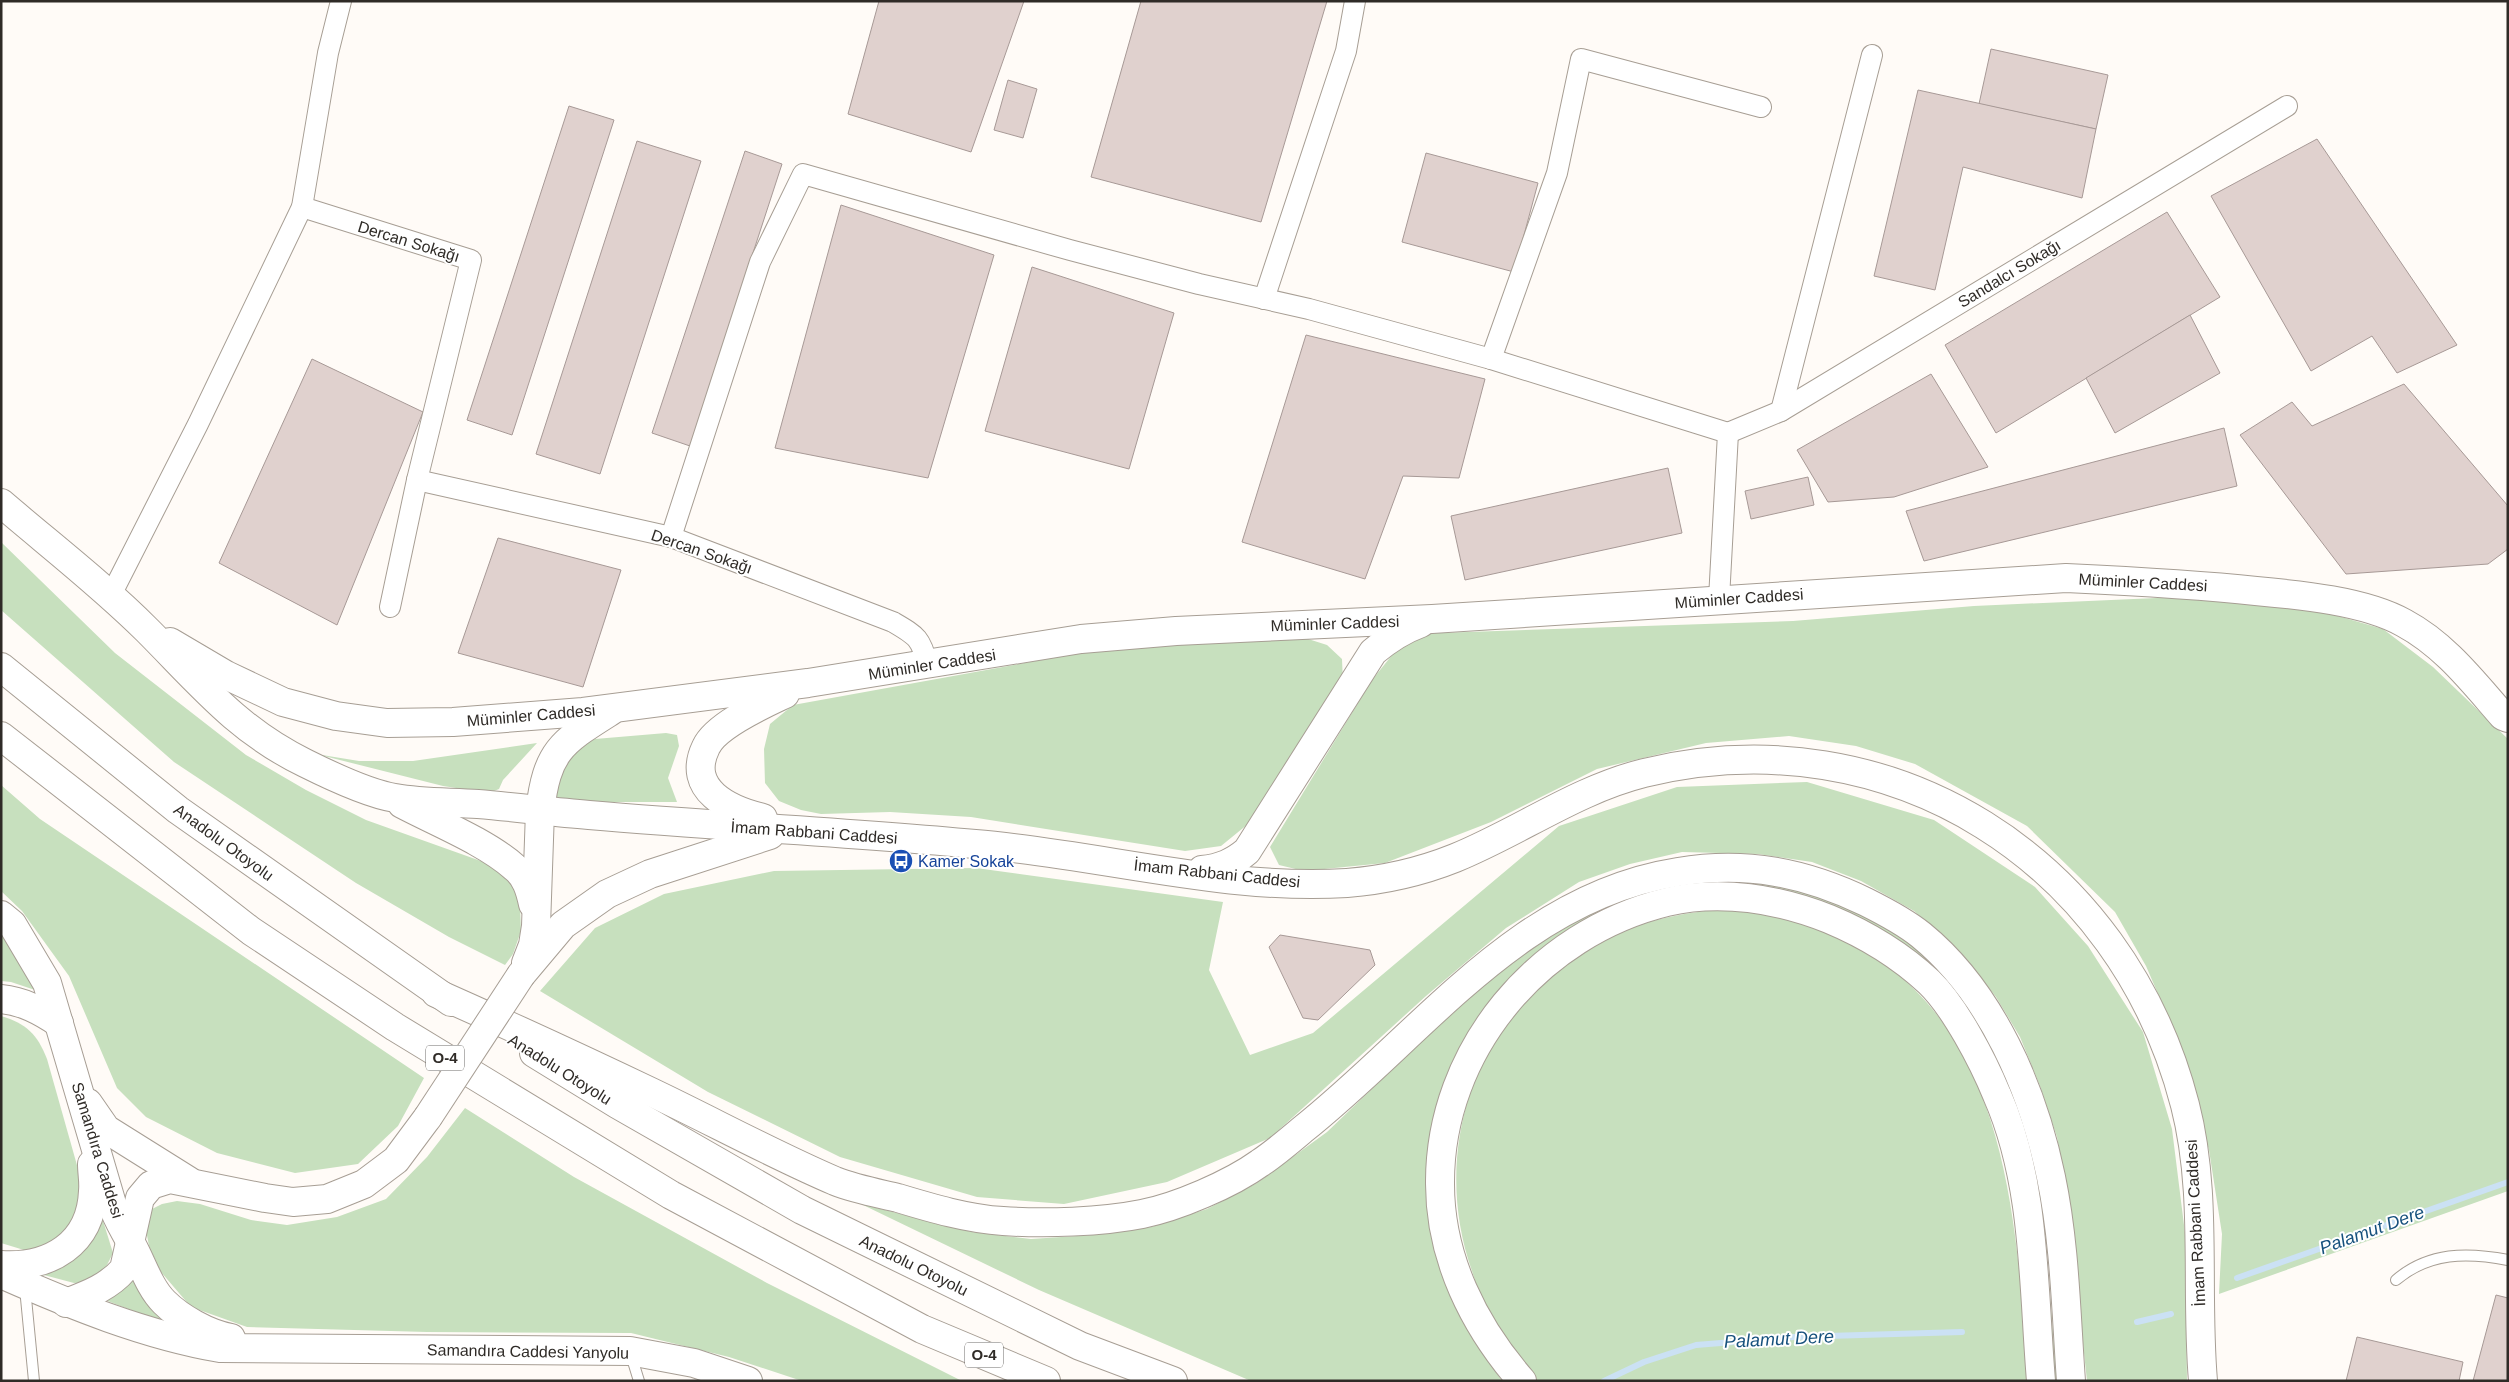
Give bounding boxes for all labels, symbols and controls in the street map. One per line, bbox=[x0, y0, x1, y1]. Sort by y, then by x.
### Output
street label: Dercan Sokağı bbox=[356, 218, 462, 265]
street label: Sandalcı Sokağı bbox=[1955, 236, 2064, 311]
street label: Dercan Sokağı bbox=[649, 526, 755, 577]
street label: Müminler Caddesi bbox=[2078, 571, 2208, 594]
street label: Müminler Caddesi bbox=[1674, 586, 1804, 611]
street label: Müminler Caddesi bbox=[1270, 613, 1400, 634]
street label: Müminler Caddesi bbox=[867, 646, 997, 683]
street label: Müminler Caddesi bbox=[466, 701, 596, 730]
street label: Anadolu Otoyolu bbox=[171, 801, 277, 884]
street label: İmam Rabbani Caddesi bbox=[730, 817, 898, 847]
bus stop icon: Kamer Sokak bbox=[888, 848, 914, 874]
place label: Kamer Sokak bbox=[918, 853, 1015, 870]
street label: İmam Rabbani Caddesi bbox=[1133, 855, 1301, 891]
street label: Anadolu Otoyolu bbox=[505, 1031, 614, 1108]
road number: O-4 bbox=[426, 1046, 464, 1070]
street label: Samandıra Caddesi bbox=[69, 1080, 126, 1220]
street label: İmam Rabbani Caddesi bbox=[2182, 1139, 2208, 1307]
water label: Palamut Dere bbox=[2317, 1202, 2427, 1258]
street label: Anadolu Otoyolu bbox=[857, 1232, 971, 1299]
water label: Palamut Dere bbox=[1724, 1326, 1834, 1352]
street label: Samandıra Caddesi Yanyolu bbox=[427, 1341, 629, 1362]
road number: O-4 bbox=[965, 1342, 1003, 1368]

